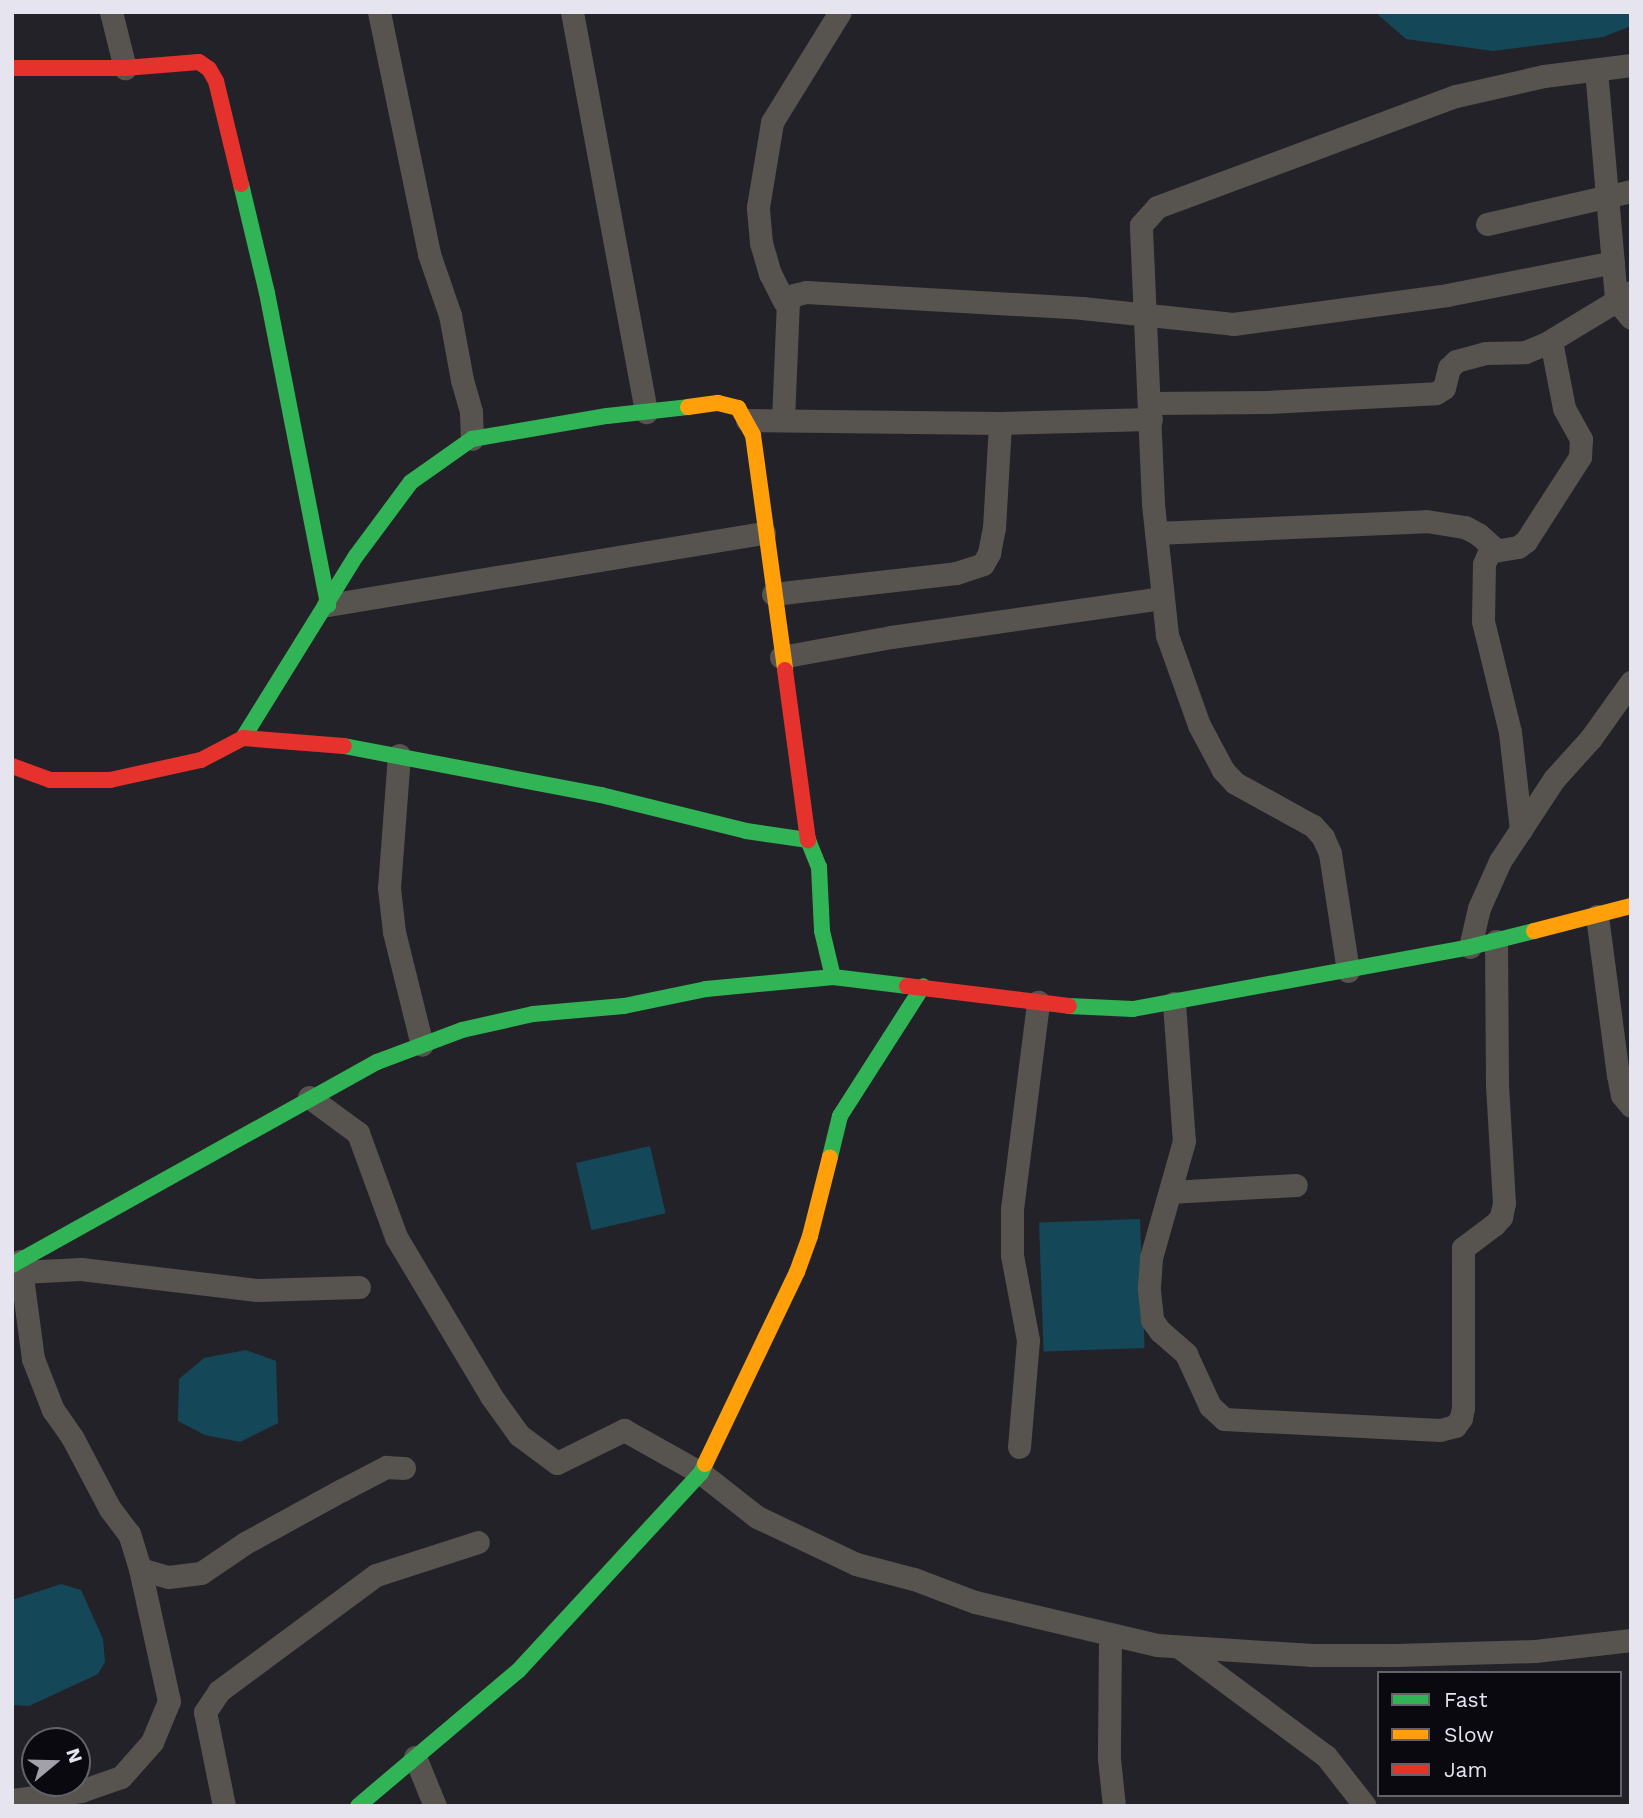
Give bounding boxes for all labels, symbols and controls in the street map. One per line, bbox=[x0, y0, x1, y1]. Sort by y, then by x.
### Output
legend bbox=[1377, 1671, 1622, 1797]
text: Fast bbox=[1444, 1687, 1488, 1712]
text: Slow bbox=[1444, 1722, 1494, 1747]
north arrow bbox=[21, 1727, 91, 1797]
text: N bbox=[61, 1745, 88, 1766]
text: Jam bbox=[1444, 1757, 1487, 1782]

